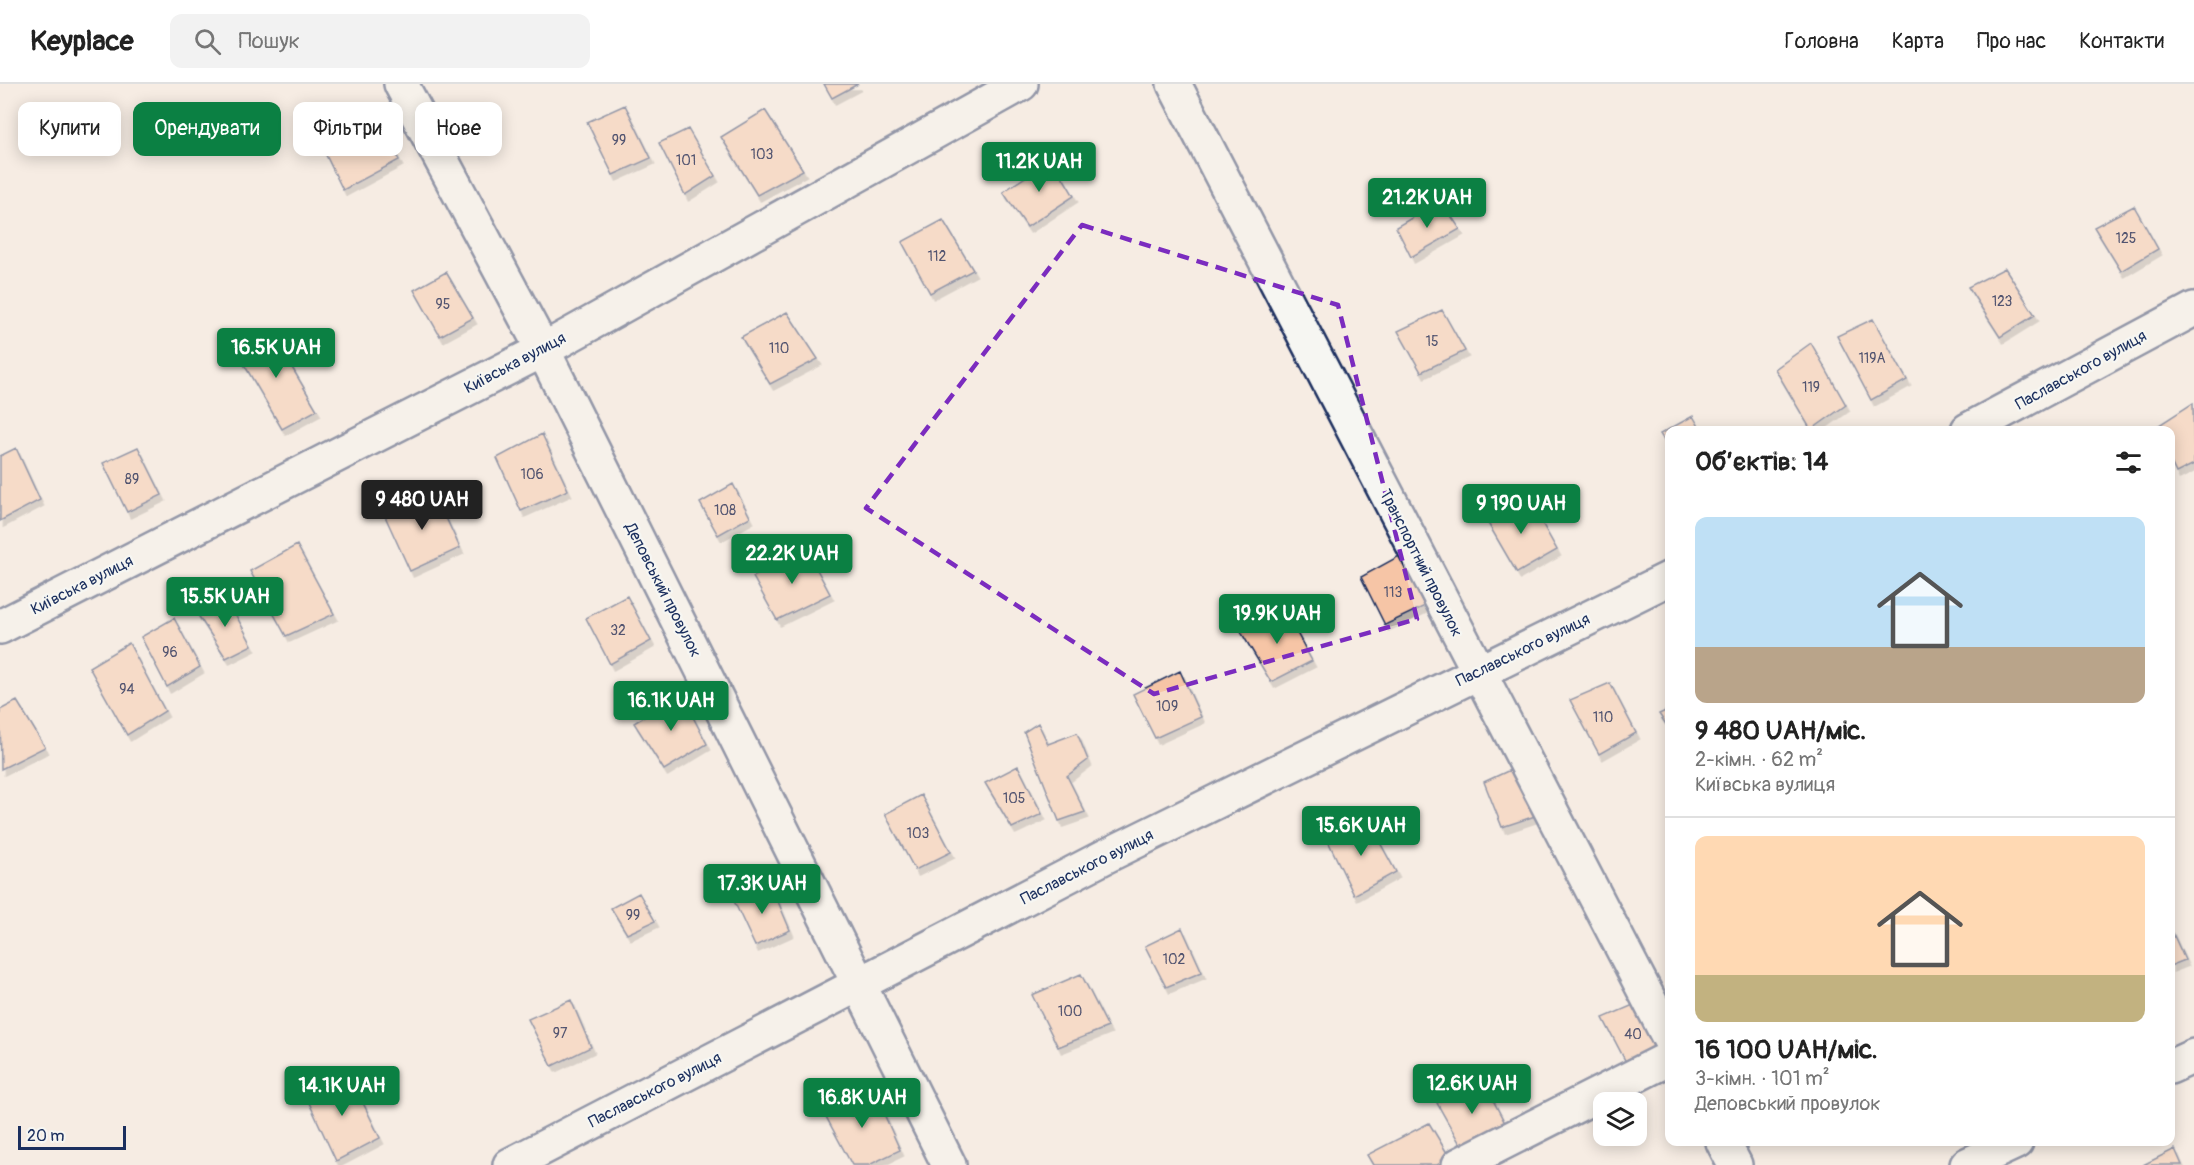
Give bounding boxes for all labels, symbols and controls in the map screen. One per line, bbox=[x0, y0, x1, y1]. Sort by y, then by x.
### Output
search box bbox=[170, 14, 590, 68]
text: Keyplace bbox=[30, 24, 134, 59]
icon: search bbox=[191, 25, 224, 58]
text: Пошук bbox=[239, 27, 300, 55]
text: Головна bbox=[1785, 28, 1859, 55]
text: Карта bbox=[1892, 28, 1944, 55]
text: Про нас bbox=[1977, 28, 2046, 55]
text: Контакти bbox=[2079, 28, 2164, 55]
chip: Купити bbox=[18, 102, 121, 156]
chip: Орендувати bbox=[133, 102, 281, 156]
chip: Фільтри bbox=[293, 102, 403, 156]
chip: Нове bbox=[415, 102, 502, 156]
house number: 99 bbox=[612, 132, 626, 149]
pin: 11.2K UAH bbox=[970, 142, 1108, 193]
house number: 103 bbox=[751, 146, 774, 163]
text: 11.2K UAH bbox=[996, 149, 1082, 174]
house number: 101 bbox=[676, 152, 696, 169]
pin: 21.2K UAH bbox=[1358, 178, 1496, 229]
text: 21.2K UAH bbox=[1382, 185, 1472, 210]
house number: 125 bbox=[2116, 230, 2136, 247]
house number: 112 bbox=[928, 248, 947, 265]
house number: 123 bbox=[1992, 293, 2013, 310]
house number: 95 bbox=[436, 296, 450, 313]
street label: Паславського вулиця bbox=[2012, 326, 2150, 414]
pin: 16.5K UAH bbox=[207, 328, 345, 379]
street label: Київська вулиця bbox=[461, 328, 569, 398]
house number: 15 bbox=[1425, 333, 1439, 350]
text: 16.5K UAH bbox=[231, 335, 321, 360]
house number: 110 bbox=[769, 340, 789, 357]
house number: 119А bbox=[1858, 350, 1886, 367]
house number: 119 bbox=[1802, 379, 1820, 396]
text: Об’єктів: 14 bbox=[1695, 446, 1828, 478]
icon: filters bbox=[2112, 446, 2145, 479]
house number: 106 bbox=[520, 466, 544, 483]
house number: 89 bbox=[125, 471, 139, 488]
pin: 9 480 UAH bbox=[353, 480, 491, 531]
pin: 9 190 UAH bbox=[1452, 484, 1590, 535]
street label: Транспортний провулок bbox=[1375, 486, 1467, 640]
text: 9 480 UAH bbox=[375, 487, 469, 512]
text: 9 190 UAH bbox=[1476, 491, 1566, 516]
house number: 108 bbox=[714, 502, 736, 519]
street label: Деповський провулок bbox=[620, 518, 706, 661]
pin: 22.2K UAH bbox=[723, 534, 861, 585]
text: 22.2K UAH bbox=[745, 541, 839, 566]
street label: Київська вулиця bbox=[28, 551, 136, 619]
icon: home bbox=[1866, 556, 1974, 664]
pin: 15.5K UAH bbox=[156, 577, 294, 628]
text: 15.5K UAH bbox=[180, 584, 270, 609]
house number: 113 bbox=[1384, 584, 1403, 601]
pin: 19.9K UAH bbox=[1208, 594, 1346, 645]
text: 19.9K UAH bbox=[1233, 601, 1321, 626]
street label: Паславського вулиця bbox=[1453, 609, 1593, 691]
house number: 32 bbox=[610, 622, 626, 639]
house number: 96 bbox=[162, 644, 178, 661]
house number: 94 bbox=[119, 681, 135, 698]
pin: 16.1K UAH bbox=[602, 681, 740, 732]
text: 16.1K UAH bbox=[628, 688, 714, 713]
house number: 109 bbox=[1156, 698, 1178, 715]
house number: 110 bbox=[1593, 709, 1613, 726]
text: 9 480 UAH/міс. bbox=[1695, 715, 1866, 747]
text: 2-кімн. · 62 m² bbox=[1695, 747, 1823, 772]
text: Київська вулиця bbox=[1695, 772, 1835, 797]
house number: 105 bbox=[1003, 790, 1025, 807]
pin: 15.6K UAH bbox=[1292, 806, 1430, 857]
text: 15.6K UAH bbox=[1316, 813, 1406, 838]
house number: 103 bbox=[907, 825, 930, 842]
street label: Паславського вулиця bbox=[1017, 825, 1157, 909]
pin: 17.3K UAH bbox=[693, 864, 831, 915]
text: 17.3K UAH bbox=[717, 871, 807, 896]
icon: home bbox=[1866, 875, 1974, 983]
house number: 99 bbox=[626, 907, 640, 924]
house number: 102 bbox=[1163, 951, 1186, 968]
house number: 100 bbox=[1058, 1003, 1082, 1020]
house number: 97 bbox=[553, 1025, 568, 1042]
house number: 40 bbox=[1624, 1026, 1642, 1043]
text: 16 100 UAH/міс. bbox=[1695, 1034, 1878, 1066]
street label: Паславського вулиця bbox=[585, 1048, 725, 1132]
pin: 12.6K UAH bbox=[1403, 1064, 1541, 1115]
pin: 14.1K UAH bbox=[273, 1066, 411, 1117]
text: 3-кімн. · 101 m² bbox=[1695, 1066, 1829, 1091]
text: 12.6K UAH bbox=[1427, 1071, 1517, 1096]
text: 14.1K UAH bbox=[299, 1073, 385, 1098]
pin: 16.8K UAH bbox=[793, 1078, 931, 1129]
text: 16.8K UAH bbox=[817, 1085, 907, 1110]
text: Деповський провулок bbox=[1695, 1091, 1880, 1116]
map controls bbox=[1593, 1092, 1647, 1146]
button: layers bbox=[1593, 1092, 1647, 1146]
scale bar bbox=[18, 1123, 126, 1150]
text: 20 m bbox=[27, 1126, 65, 1146]

